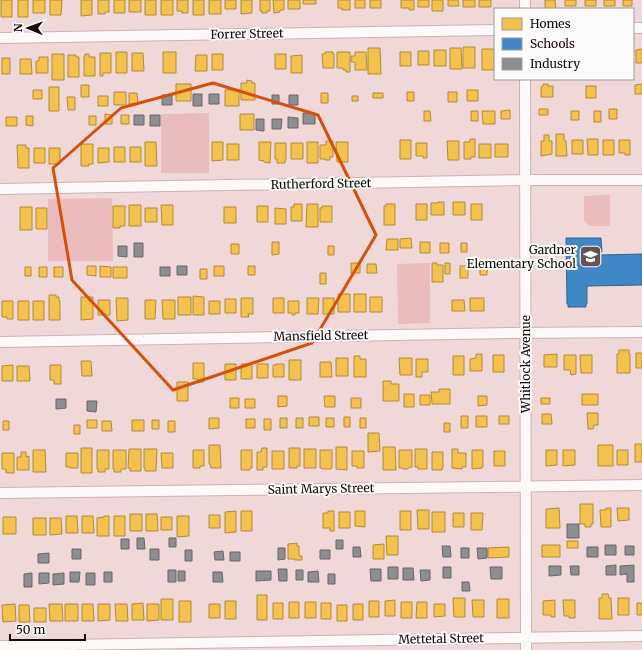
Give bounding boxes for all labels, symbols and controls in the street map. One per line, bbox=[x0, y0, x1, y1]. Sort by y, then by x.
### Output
north arrow bbox=[8, 8, 48, 48]
legend bbox=[494, 8, 634, 80]
text: Homes bbox=[530, 16, 571, 31]
text: N bbox=[11, 23, 25, 32]
street label: Forrer Street bbox=[210, 25, 284, 42]
text: Schools bbox=[530, 36, 575, 51]
text: Industry bbox=[530, 56, 580, 71]
street label: Rutherford Street bbox=[271, 175, 372, 192]
place label: Gardner Elementary School bbox=[467, 242, 577, 271]
school or university icon: Gardner Elementary School bbox=[578, 244, 604, 270]
street label: Whitlock Avenue bbox=[518, 315, 533, 414]
street label: Mansfield Street bbox=[273, 327, 369, 344]
street label: Saint Marys Street bbox=[267, 480, 375, 497]
scale bar bbox=[10, 616, 85, 642]
text: 50 m bbox=[16, 622, 45, 637]
street label: Mettetal Street bbox=[398, 630, 484, 647]

